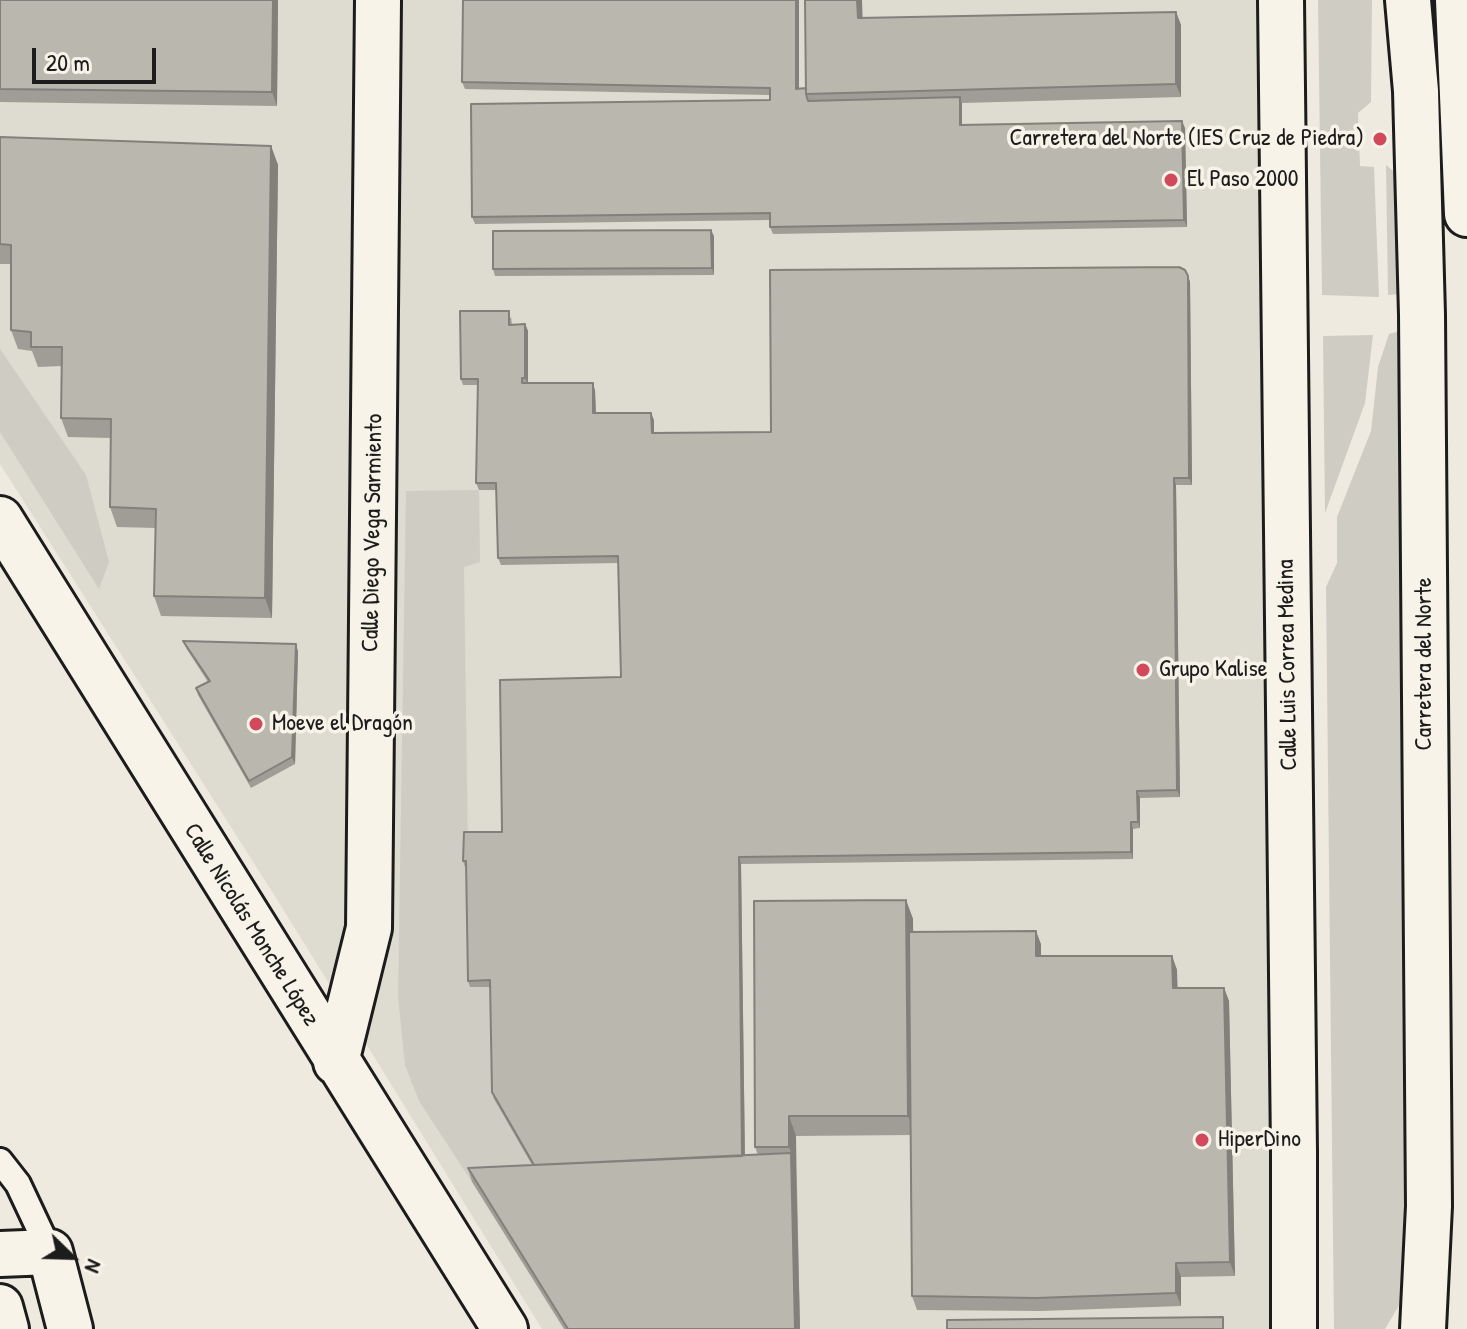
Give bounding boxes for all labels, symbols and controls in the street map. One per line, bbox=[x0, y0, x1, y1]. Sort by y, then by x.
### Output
scale bar bbox=[36, 32, 160, 82]
text: 20 m bbox=[46, 46, 90, 78]
place label: Carretera del Norte (IES Cruz de Piedra) bbox=[1009, 125, 1364, 153]
marker: Carretera del Norte (IES Cruz de Piedra) bbox=[1371, 130, 1389, 148]
place label: El Paso 2000 bbox=[1187, 166, 1298, 194]
marker: El Paso 2000 bbox=[1162, 171, 1180, 189]
street label: Calle Diego Vega Sarmiento bbox=[357, 414, 389, 652]
street label: Calle Luis Correa Medina bbox=[1272, 559, 1304, 771]
street label: Carretera del Norte bbox=[1411, 578, 1439, 750]
place label: Grupo Kalise bbox=[1159, 656, 1267, 684]
marker: Grupo Kalise bbox=[1134, 661, 1152, 679]
place label: Moeve el Dragón bbox=[272, 710, 413, 738]
marker: Moeve el Dragón bbox=[247, 715, 265, 733]
street label: Calle Nicolás Monche López bbox=[177, 818, 325, 1032]
place label: HiperDino bbox=[1218, 1126, 1301, 1154]
marker: HiperDino bbox=[1193, 1131, 1211, 1149]
north arrow bbox=[32, 1217, 112, 1297]
text: N bbox=[78, 1255, 110, 1278]

